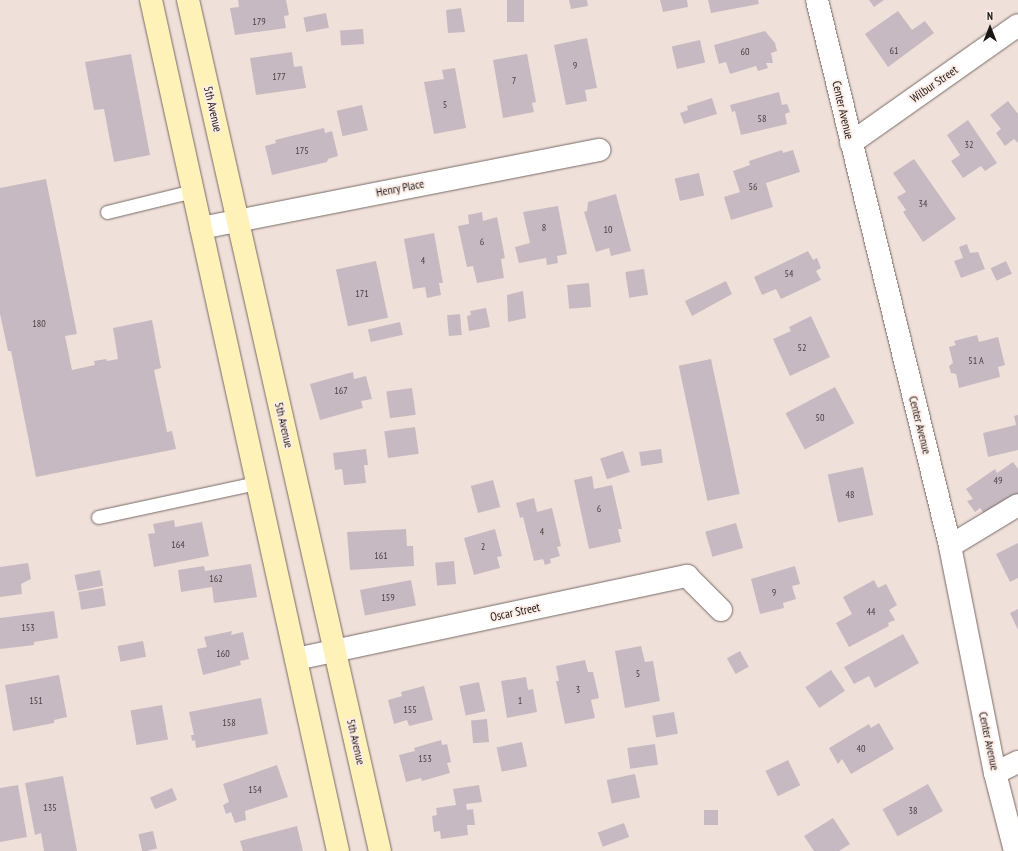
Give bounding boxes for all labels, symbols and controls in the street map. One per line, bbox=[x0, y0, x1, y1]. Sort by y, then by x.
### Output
north arrow bbox=[970, 8, 1010, 48]
text: N bbox=[987, 9, 993, 23]
house number: 179 bbox=[252, 16, 266, 28]
house number: 61 bbox=[890, 45, 898, 57]
house number: 60 bbox=[741, 46, 749, 58]
house number: 9 bbox=[573, 60, 577, 72]
street label: Wilbur Street bbox=[908, 62, 960, 106]
house number: 177 bbox=[272, 71, 286, 83]
house number: 7 bbox=[512, 75, 516, 87]
street label: Center Avenue bbox=[829, 79, 857, 141]
street label: 5th Avenue bbox=[201, 85, 225, 133]
house number: 5 bbox=[443, 99, 447, 111]
house number: 58 bbox=[758, 113, 766, 125]
house number: 32 bbox=[965, 139, 973, 151]
house number: 175 bbox=[295, 145, 309, 157]
street label: Henry Place bbox=[375, 176, 425, 200]
house number: 56 bbox=[749, 181, 757, 193]
house number: 34 bbox=[919, 198, 927, 210]
house number: 8 bbox=[542, 222, 546, 234]
house number: 10 bbox=[604, 224, 612, 236]
house number: 6 bbox=[480, 236, 484, 248]
house number: 4 bbox=[421, 255, 425, 267]
house number: 54 bbox=[785, 268, 793, 280]
house number: 171 bbox=[355, 288, 369, 300]
house number: 180 bbox=[32, 318, 46, 330]
house number: 52 bbox=[798, 342, 806, 354]
house number: 51 A bbox=[968, 355, 984, 367]
house number: 167 bbox=[334, 385, 348, 397]
street label: Center Avenue bbox=[906, 394, 934, 456]
street label: 5th Avenue bbox=[272, 401, 296, 449]
house number: 50 bbox=[816, 412, 824, 424]
house number: 49 bbox=[994, 475, 1002, 487]
house number: 48 bbox=[846, 489, 854, 501]
house number: 6 bbox=[597, 503, 601, 515]
house number: 4 bbox=[540, 526, 544, 538]
house number: 164 bbox=[171, 539, 185, 551]
house number: 2 bbox=[481, 541, 485, 553]
house number: 161 bbox=[374, 550, 388, 562]
house number: 162 bbox=[209, 573, 223, 585]
house number: 9 bbox=[772, 587, 776, 599]
house number: 159 bbox=[381, 592, 395, 604]
street label: Oscar Street bbox=[489, 600, 541, 624]
house number: 44 bbox=[867, 606, 875, 618]
house number: 153 bbox=[21, 622, 35, 634]
house number: 160 bbox=[216, 648, 230, 660]
house number: 5 bbox=[636, 668, 640, 680]
house number: 3 bbox=[576, 684, 580, 696]
house number: 151 bbox=[29, 695, 43, 707]
house number: 1 bbox=[518, 695, 522, 707]
house number: 155 bbox=[403, 704, 417, 716]
street label: Center Avenue bbox=[976, 710, 1002, 772]
house number: 158 bbox=[222, 717, 236, 729]
street label: 5th Avenue bbox=[344, 718, 368, 766]
house number: 40 bbox=[857, 743, 865, 755]
house number: 153 bbox=[418, 753, 432, 765]
house number: 154 bbox=[248, 784, 262, 796]
house number: 135 bbox=[43, 802, 57, 814]
house number: 38 bbox=[909, 805, 917, 817]

